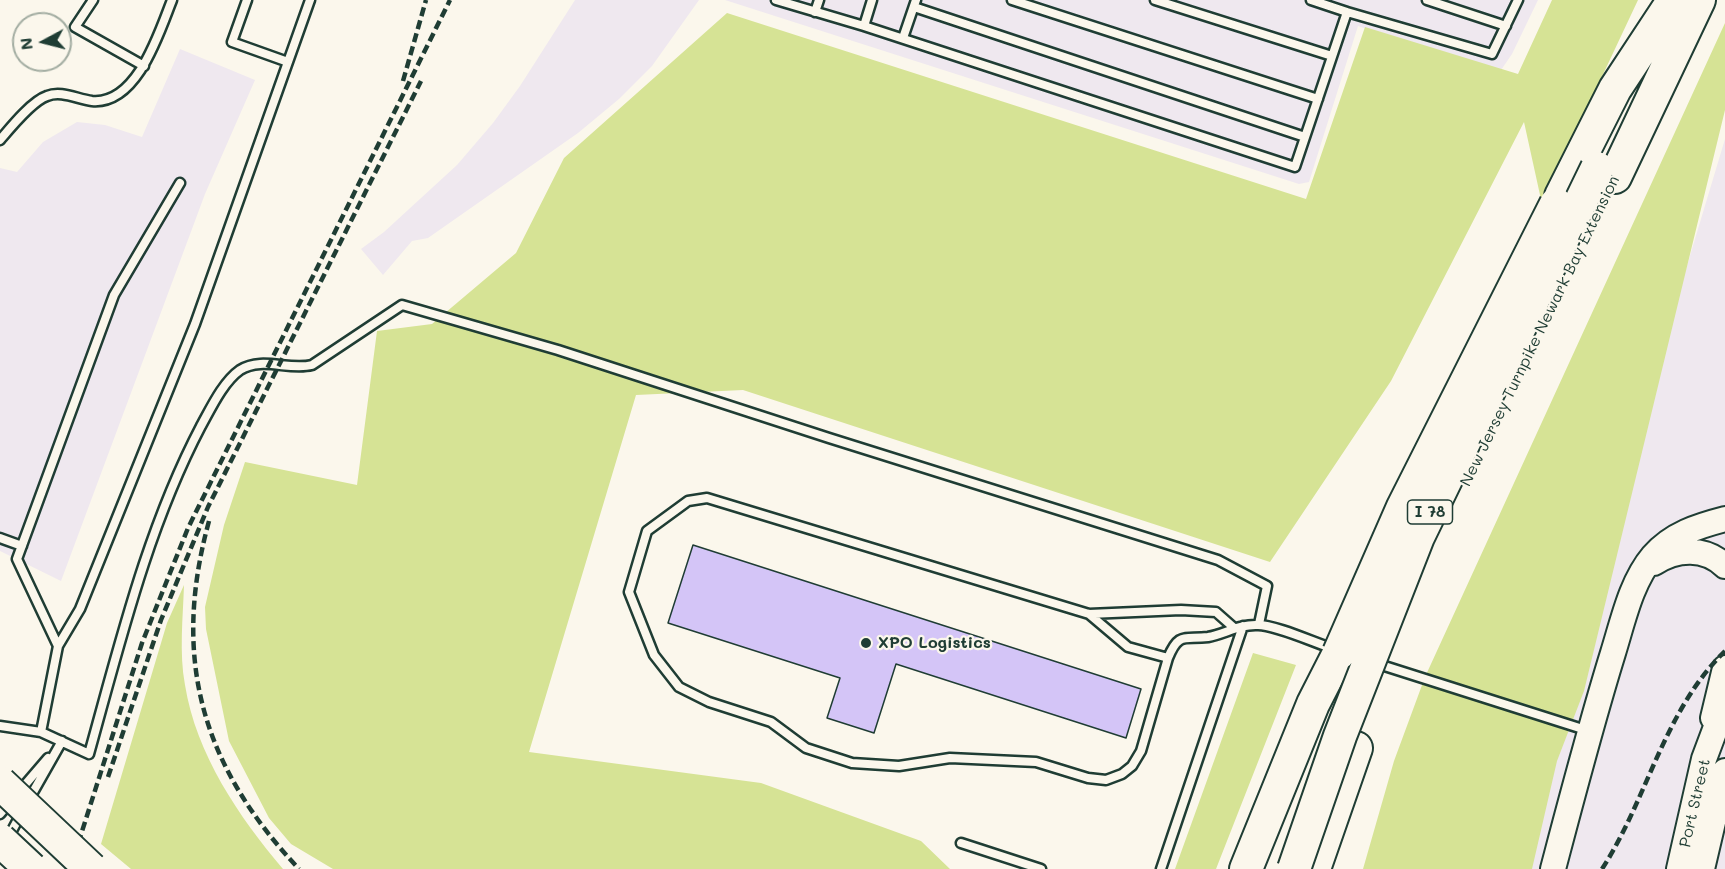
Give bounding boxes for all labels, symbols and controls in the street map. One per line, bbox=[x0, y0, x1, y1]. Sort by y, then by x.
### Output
north arrow bbox=[12, 12, 72, 72]
text: N bbox=[14, 37, 37, 51]
street label: New Jersey Turnpike Newark Bay Extension bbox=[1456, 173, 1624, 489]
road number: I 78 bbox=[1408, 500, 1452, 524]
place label: XPO Logistics bbox=[878, 633, 991, 653]
marker: XPO Logistics bbox=[859, 636, 873, 650]
street label: Port Street bbox=[1675, 757, 1715, 849]

